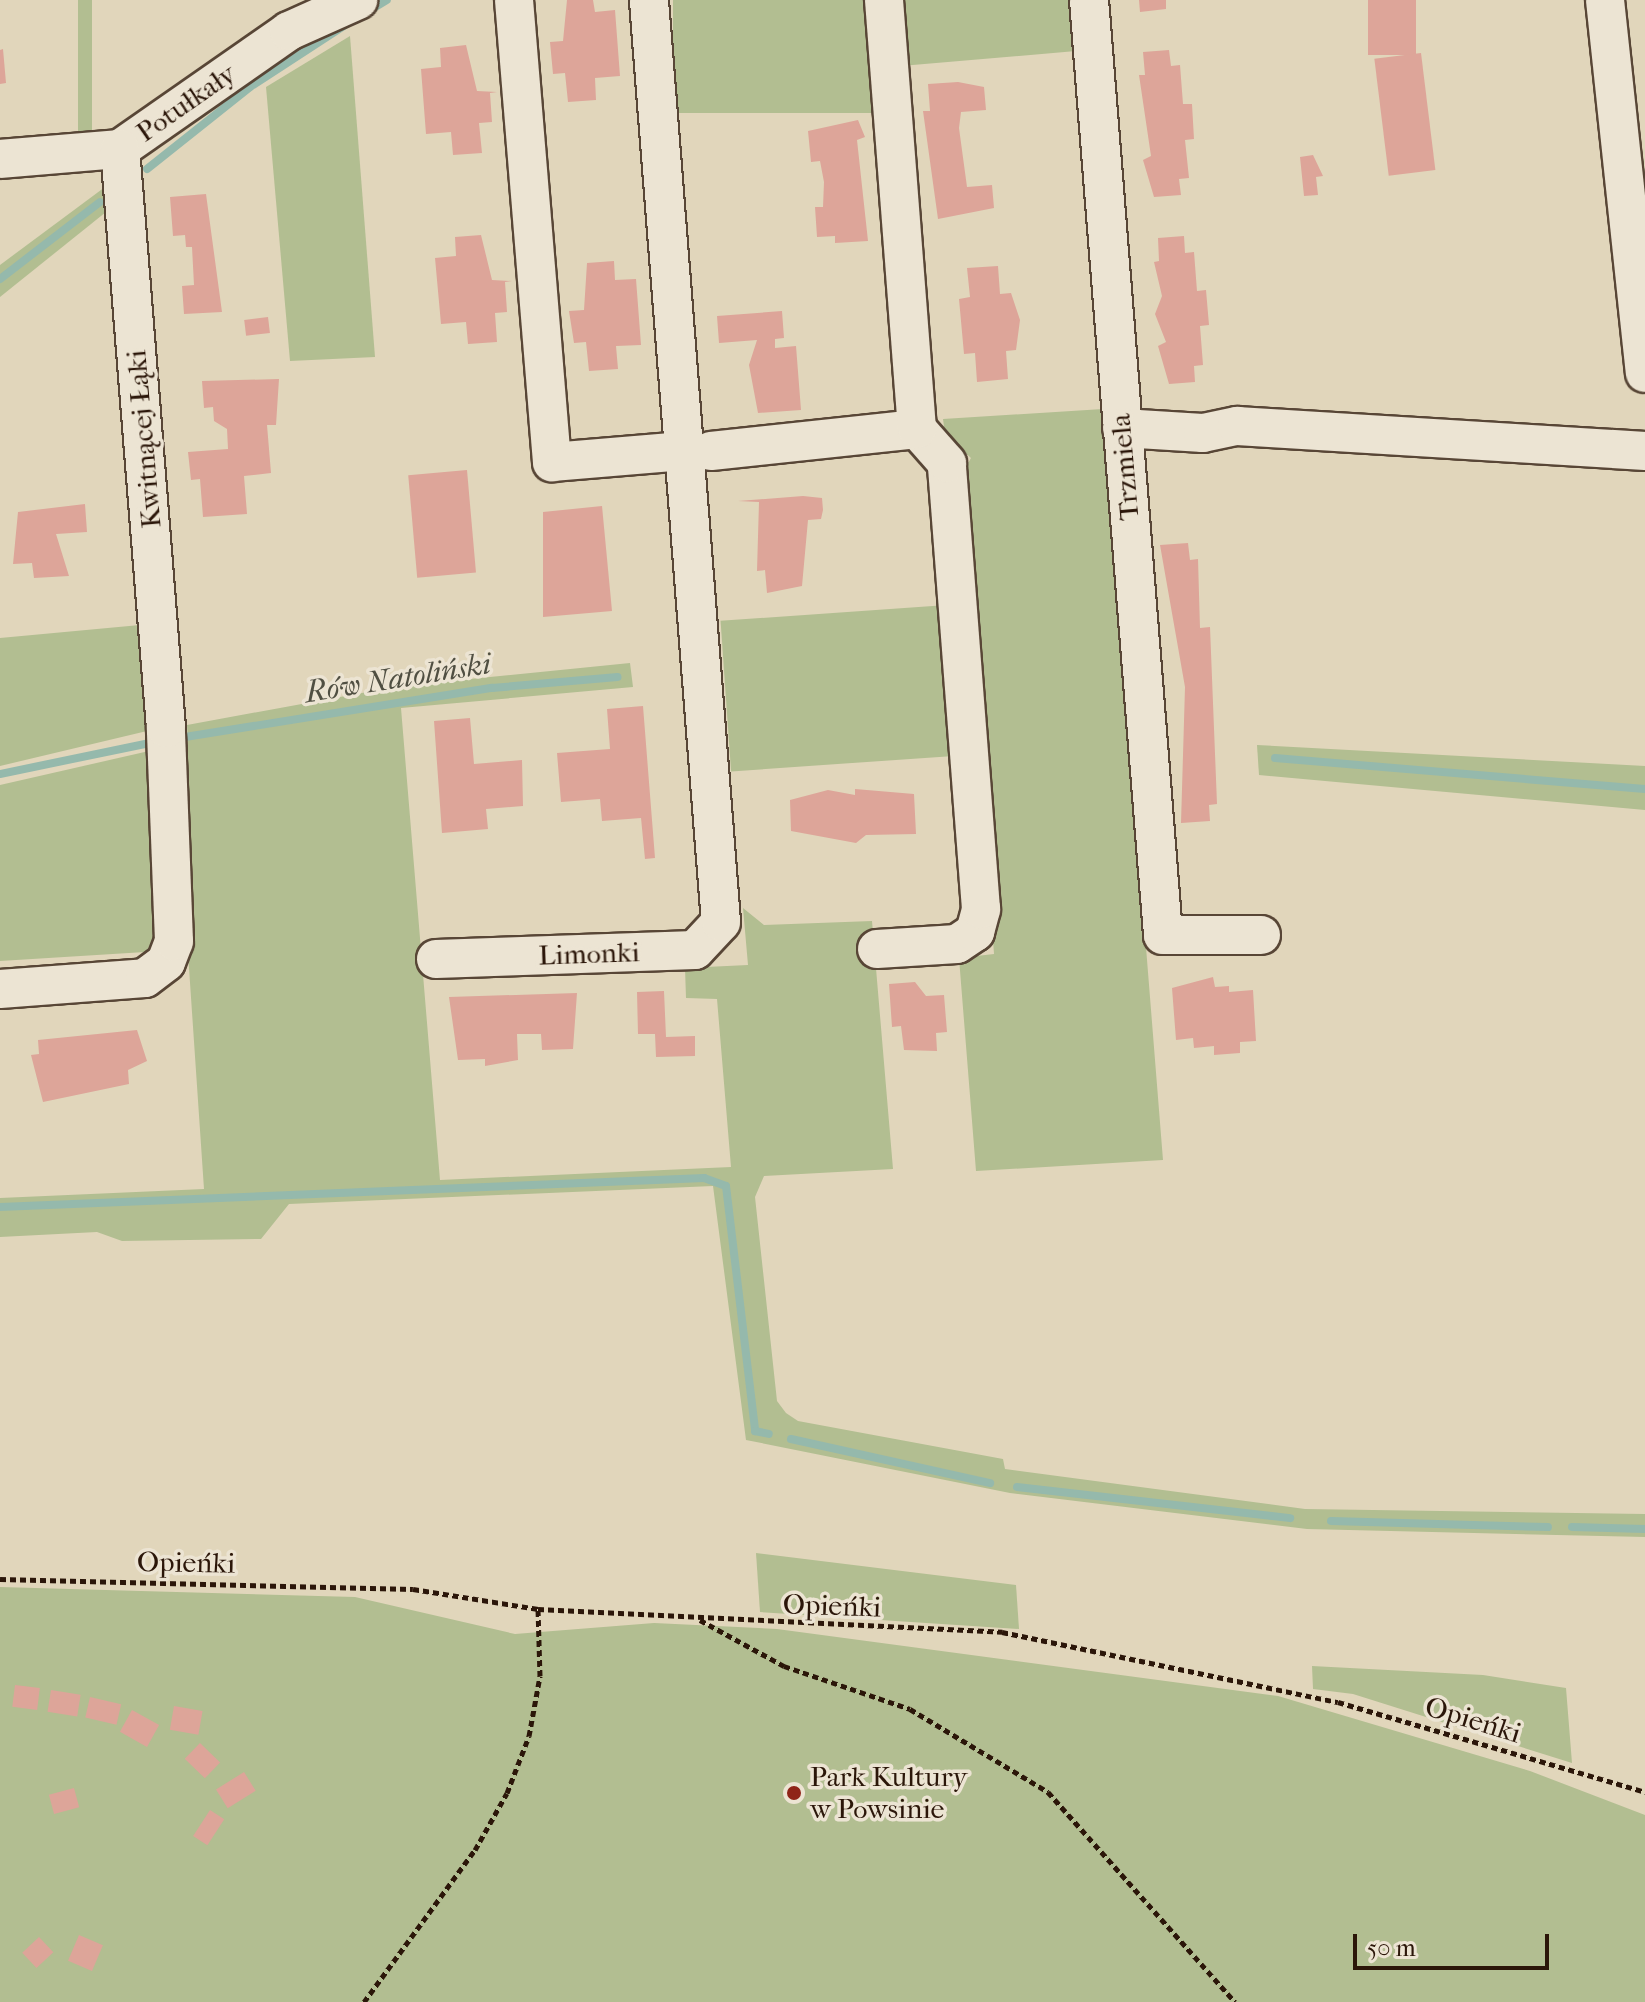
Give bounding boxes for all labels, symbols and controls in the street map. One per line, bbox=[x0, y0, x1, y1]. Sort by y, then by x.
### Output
street label: Potułkały bbox=[130, 57, 242, 149]
street label: Kwitnącej Łąki bbox=[119, 348, 169, 530]
street label: Trzmiela bbox=[1104, 412, 1146, 522]
water label: Rów Natoliński bbox=[303, 647, 493, 711]
street label: Limonki bbox=[538, 935, 640, 973]
street label: Opieńki bbox=[136, 1545, 236, 1581]
street label: Opieńki bbox=[782, 1587, 882, 1625]
street label: Opieńki bbox=[1421, 1690, 1525, 1750]
place label: Park Kultury w Powsinie bbox=[810, 1760, 968, 1826]
marker: Park Kultury w Powsinie bbox=[785, 1784, 803, 1802]
scale bar bbox=[1357, 1918, 1553, 1968]
text: 50 m bbox=[1367, 1934, 1416, 1962]

